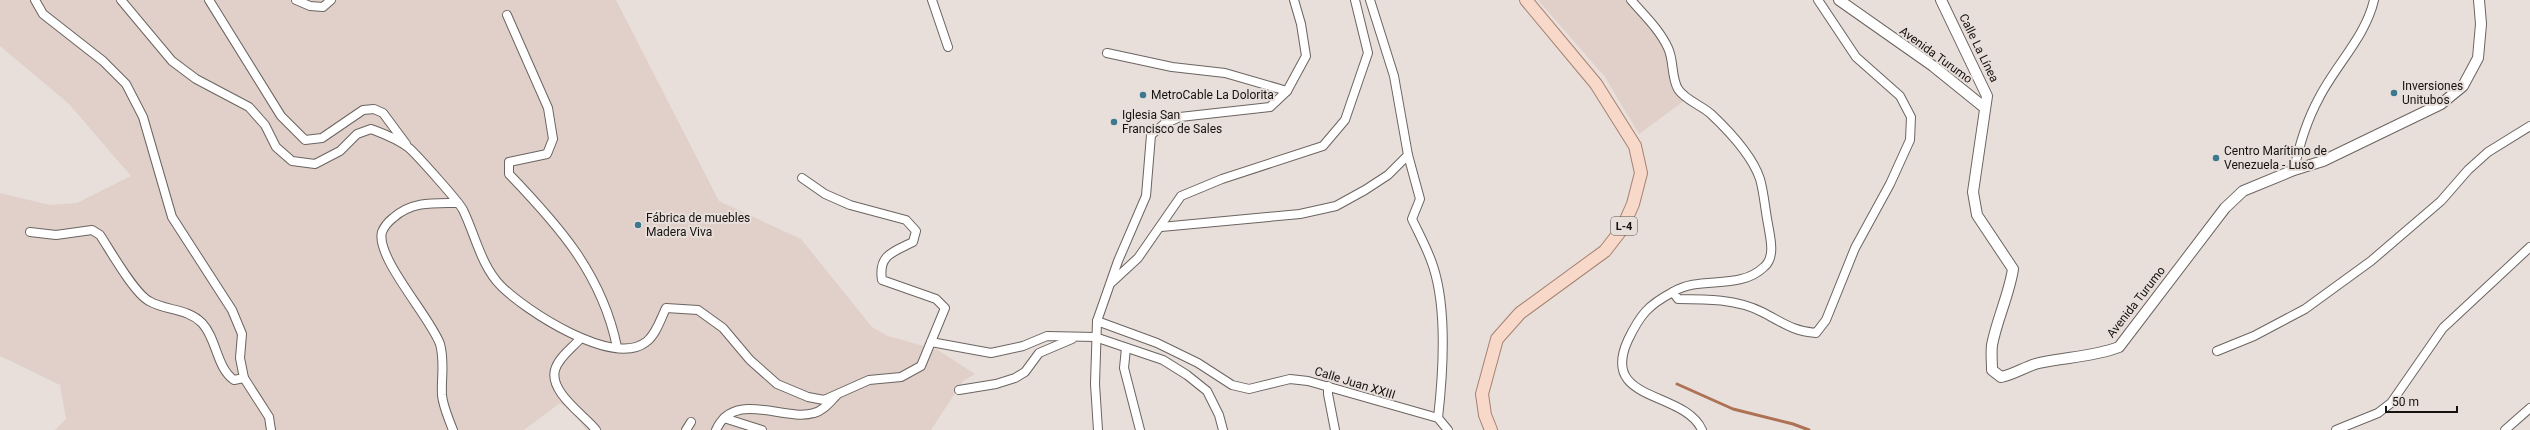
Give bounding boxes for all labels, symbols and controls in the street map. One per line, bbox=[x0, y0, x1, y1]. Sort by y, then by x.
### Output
street label: Calle La Línea bbox=[1956, 11, 2002, 85]
street label: Avenida Turumo bbox=[1897, 24, 1975, 86]
place label: Inversiones Unitubos bbox=[2402, 79, 2463, 107]
place label: MetroCable La Dolorita bbox=[1151, 88, 1274, 102]
marker: Inversiones Unitubos bbox=[2389, 88, 2399, 98]
marker: MetroCable La Dolorita bbox=[1138, 90, 1148, 100]
place label: Iglesia San Francisco de Sales bbox=[1122, 108, 1222, 136]
marker: Iglesia San Francisco de Sales bbox=[1109, 117, 1119, 127]
place label: Centro Marítimo de Venezuela - Luso bbox=[2224, 144, 2327, 172]
marker: Centro Marítimo de Venezuela - Luso bbox=[2211, 153, 2221, 163]
place label: Fábrica de muebles Madera Viva bbox=[646, 211, 750, 239]
road number: L-4 bbox=[1611, 217, 1637, 235]
marker: Fábrica de muebles Madera Viva bbox=[633, 220, 643, 230]
street label: Avenida Turumo bbox=[2104, 263, 2168, 340]
street label: Calle Juan XXIII bbox=[1313, 364, 1397, 402]
scale bar bbox=[2386, 388, 2457, 414]
text: 50 m bbox=[2392, 395, 2419, 409]

